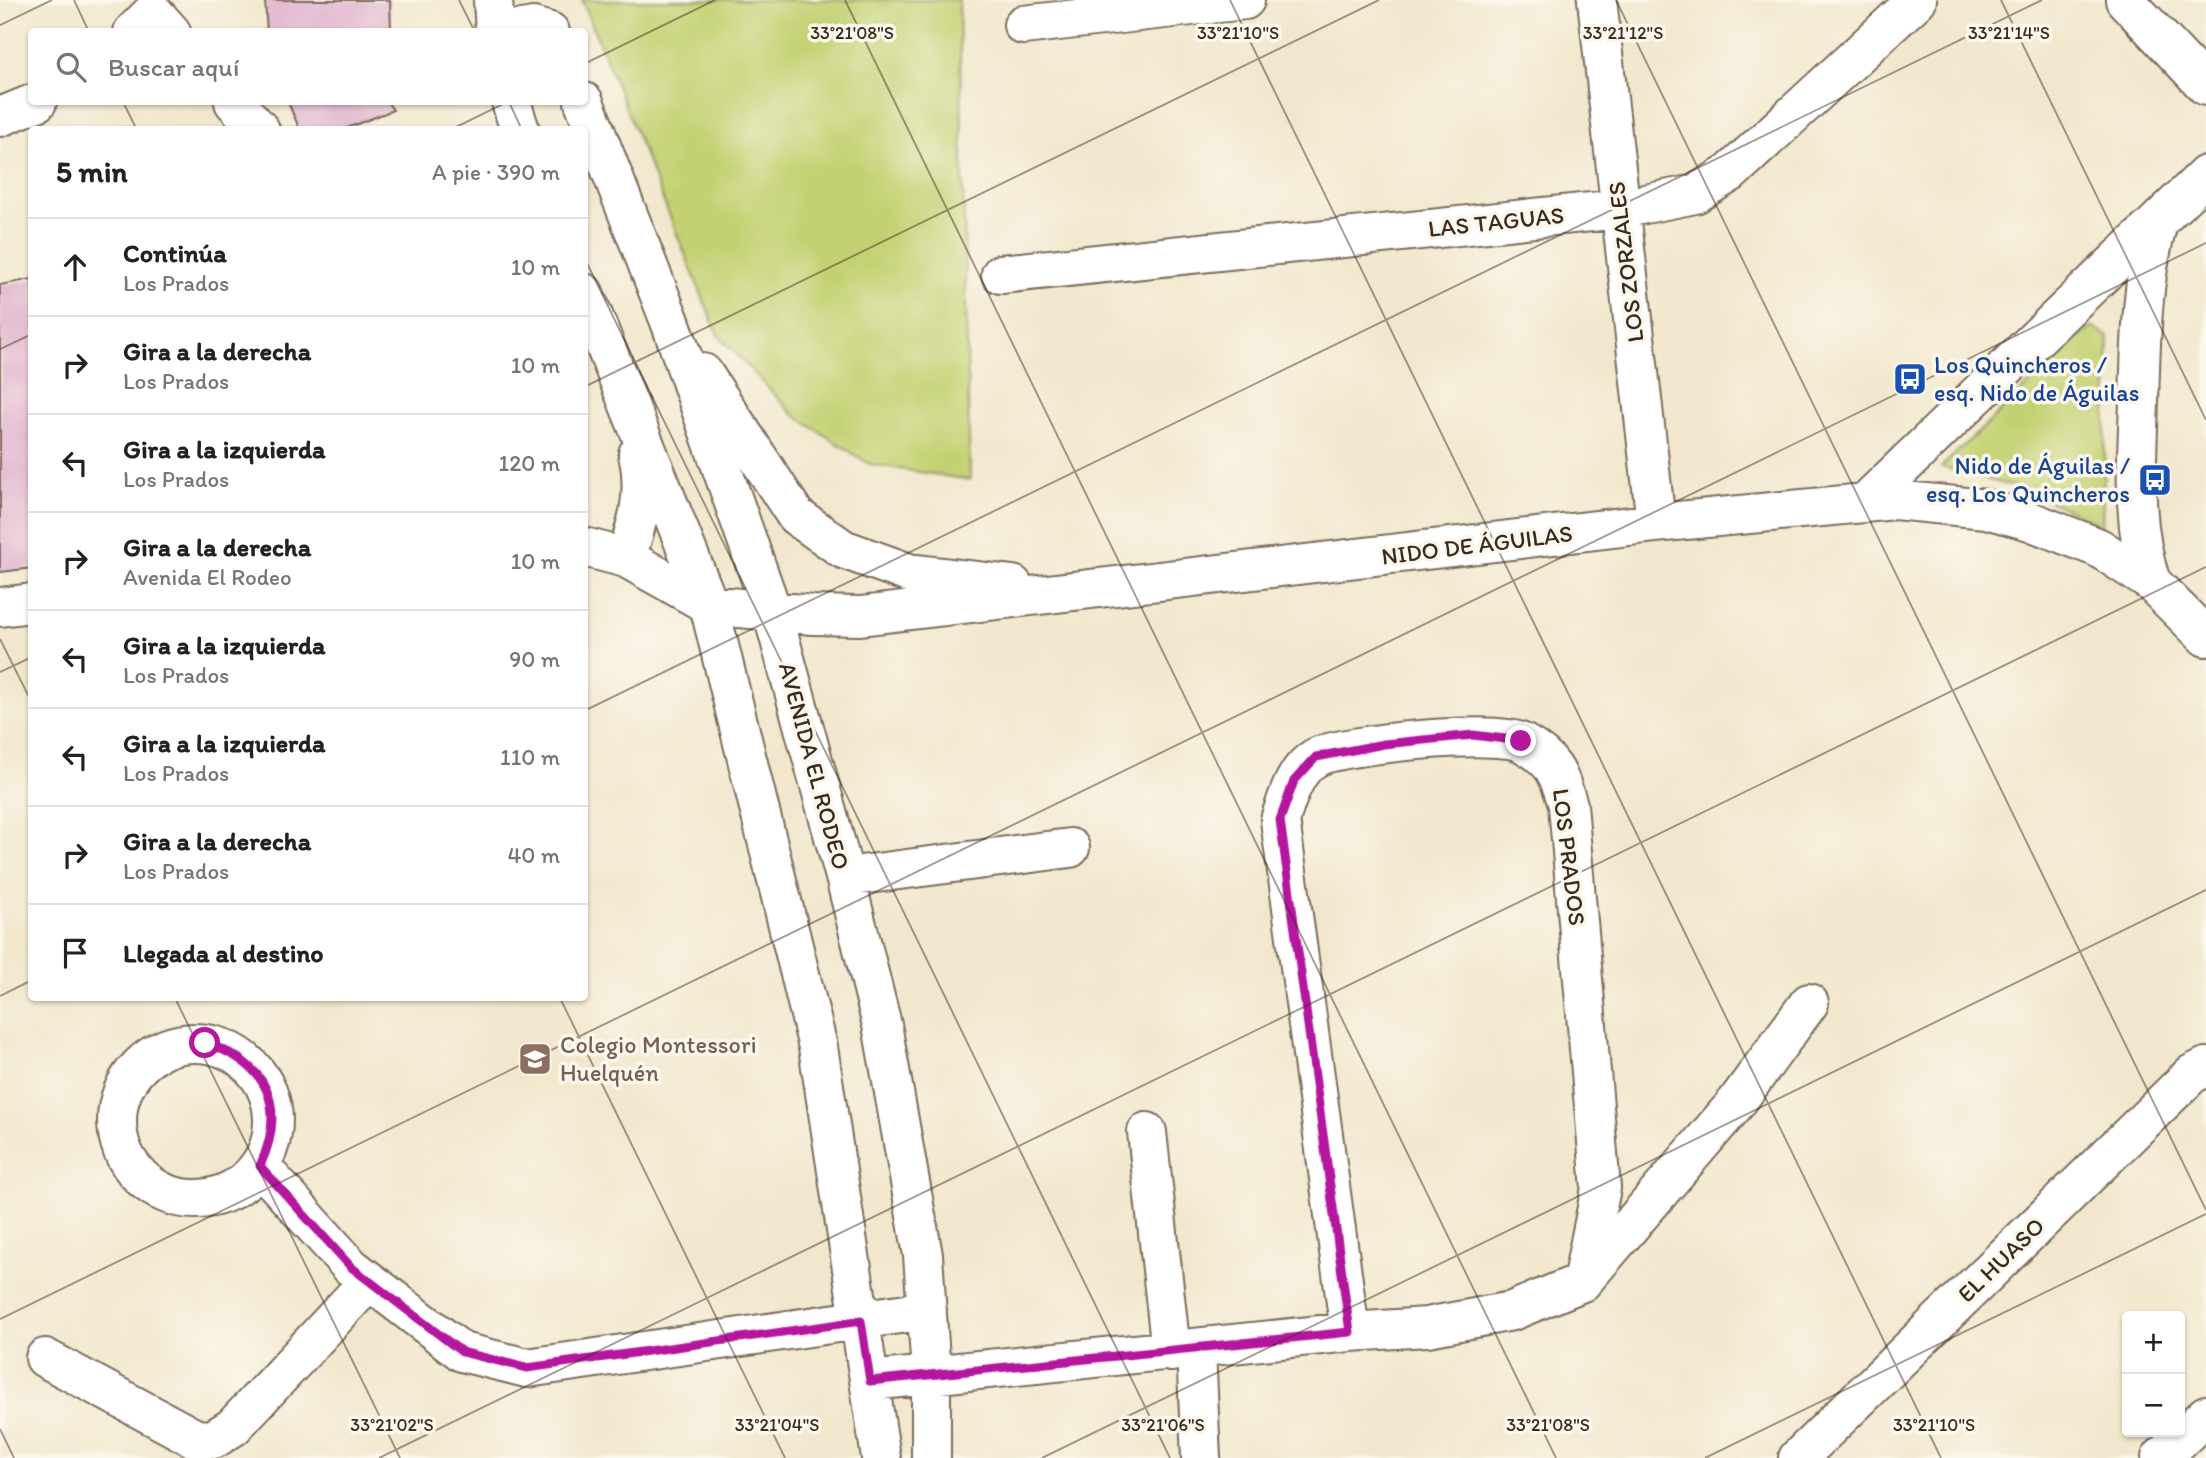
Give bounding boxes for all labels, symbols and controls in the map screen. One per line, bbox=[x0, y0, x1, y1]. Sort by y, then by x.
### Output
text: 33°21'08"S bbox=[810, 22, 894, 44]
text: 33°21'10"S bbox=[1197, 22, 1279, 44]
text: 33°21'12"S bbox=[1583, 22, 1663, 44]
text: 33°21'14"S bbox=[1968, 22, 2050, 44]
search box bbox=[28, 28, 588, 105]
icon: search bbox=[52, 48, 90, 86]
text: Buscar aquí bbox=[108, 51, 239, 83]
text: 5 min bbox=[56, 153, 127, 190]
text: A pie · 390 m bbox=[432, 158, 560, 186]
street label: LOS ZORZALES bbox=[1601, 180, 1650, 344]
street label: LAS TAGUAS bbox=[1427, 200, 1565, 243]
text: Continúa bbox=[123, 237, 227, 269]
icon: ahead bbox=[56, 248, 94, 286]
text: 10 m bbox=[511, 253, 560, 281]
text: Los Prados bbox=[123, 269, 229, 297]
text: Gira a la derecha bbox=[123, 335, 311, 367]
icon: right bbox=[56, 346, 94, 384]
place label: Los Quincheros / esq. Nido de Águilas bbox=[1934, 350, 2139, 407]
text: 10 m bbox=[511, 351, 560, 379]
bus stop icon: Los Quincheros / esq. Nido de Águilas bbox=[1891, 360, 1929, 398]
text: Los Prados bbox=[123, 367, 229, 395]
text: Gira a la izquierda bbox=[123, 433, 326, 465]
icon: left bbox=[56, 444, 94, 482]
text: 120 m bbox=[499, 449, 560, 477]
place label: Nido de Águilas / esq. Los Quincheros bbox=[1926, 451, 2130, 508]
bus stop icon: Nido de Águilas / esq. Los Quincheros bbox=[2136, 461, 2174, 499]
text: Los Prados bbox=[123, 465, 229, 493]
street label: NIDO DE ÁGUILAS bbox=[1380, 518, 1574, 571]
text: Gira a la derecha bbox=[123, 531, 311, 563]
icon: right bbox=[56, 542, 94, 580]
text: 10 m bbox=[511, 547, 560, 575]
text: Avenida El Rodeo bbox=[123, 563, 292, 591]
text: Gira a la izquierda bbox=[123, 629, 326, 661]
icon: left bbox=[56, 640, 94, 678]
text: 90 m bbox=[509, 645, 560, 673]
street label: AVENIDA EL RODEO bbox=[773, 659, 856, 873]
text: Los Prados bbox=[123, 661, 229, 689]
route end bbox=[1505, 725, 1536, 756]
text: Gira a la izquierda bbox=[123, 727, 326, 759]
icon: left bbox=[56, 738, 94, 776]
text: 110 m bbox=[500, 743, 560, 771]
text: Los Prados bbox=[123, 759, 229, 787]
street label: LOS PRADOS bbox=[1547, 787, 1592, 927]
text: Gira a la derecha bbox=[123, 825, 311, 857]
icon: right bbox=[56, 836, 94, 874]
text: 40 m bbox=[507, 841, 560, 869]
text: Los Prados bbox=[123, 857, 229, 885]
icon: arrive bbox=[56, 934, 94, 972]
text: Llegada al destino bbox=[123, 937, 324, 969]
route start bbox=[189, 1027, 220, 1058]
place label: Colegio Montessori Huelquén bbox=[560, 1030, 757, 1087]
school or university icon: Colegio Montessori Huelquén bbox=[516, 1040, 554, 1078]
street label: EL HUASO bbox=[1951, 1211, 2050, 1308]
map controls bbox=[2122, 1311, 2185, 1437]
button: + bbox=[2122, 1311, 2185, 1374]
button: − bbox=[2122, 1374, 2185, 1437]
text: 33°21'02"S bbox=[350, 1414, 434, 1436]
text: 33°21'04"S bbox=[735, 1414, 819, 1436]
text: 33°21'06"S bbox=[1121, 1414, 1205, 1436]
text: 33°21'08"S bbox=[1506, 1414, 1590, 1436]
text: 33°21'10"S bbox=[1893, 1414, 1975, 1436]

